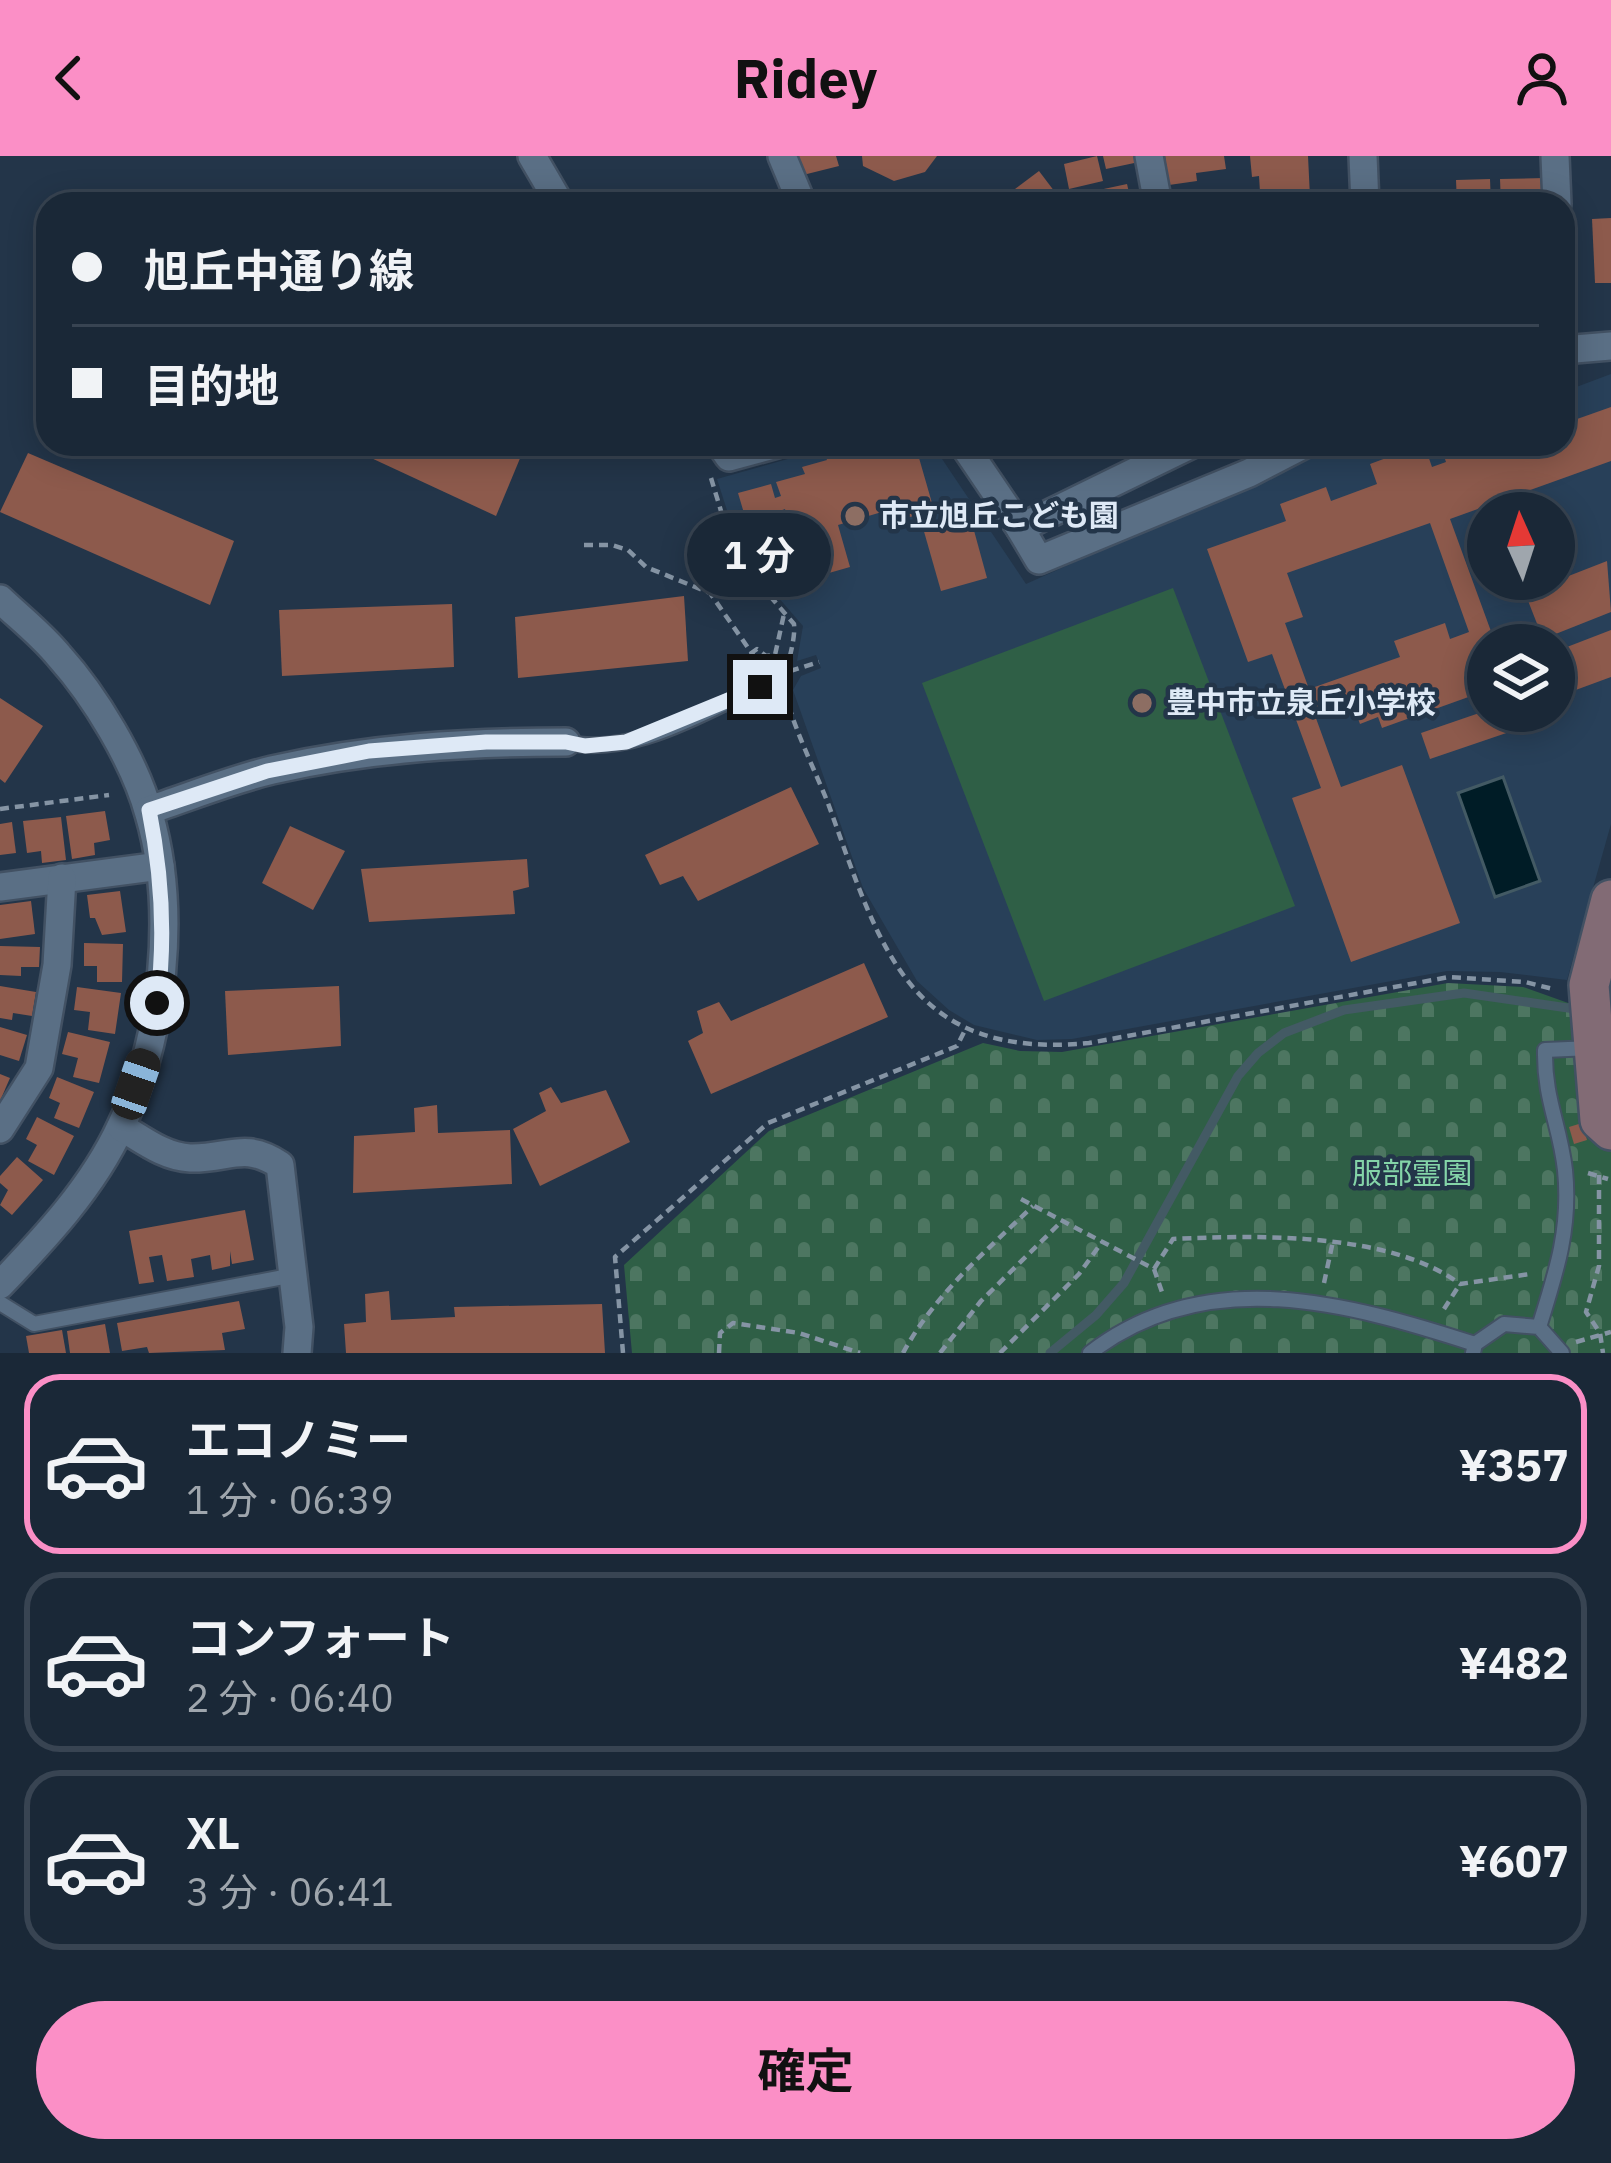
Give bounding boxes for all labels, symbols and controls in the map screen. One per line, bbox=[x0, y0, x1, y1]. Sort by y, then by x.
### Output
text: Ridey bbox=[734, 43, 877, 113]
icon: back bbox=[36, 45, 102, 111]
icon: person bbox=[1509, 45, 1575, 111]
text: 旭丘中通り線 bbox=[144, 241, 414, 299]
text: 目的地 bbox=[144, 356, 279, 414]
north arrow bbox=[1467, 492, 1575, 600]
map controls bbox=[1467, 492, 1575, 732]
place label: 市立旭丘こども園 bbox=[879, 495, 1119, 534]
marker: 市立旭丘こども園 bbox=[842, 503, 868, 529]
callout: 1 分 bbox=[688, 513, 832, 597]
text: 1 分 bbox=[723, 529, 795, 580]
button: layers bbox=[1467, 624, 1575, 732]
route end bbox=[733, 660, 787, 714]
place label: 豊中市立泉丘小学校 bbox=[1166, 682, 1436, 721]
marker: 豊中市立泉丘小学校 bbox=[1129, 690, 1155, 716]
route start bbox=[130, 976, 184, 1030]
car bbox=[107, 1044, 165, 1124]
park label: 服部霊園 bbox=[1352, 1153, 1472, 1192]
icon: car bbox=[42, 1410, 150, 1518]
text: エコノミー bbox=[186, 1410, 411, 1468]
text: ¥357 bbox=[1459, 1435, 1569, 1493]
text: 1 分 · 06:39 bbox=[186, 1474, 394, 1525]
icon: car bbox=[42, 1608, 150, 1716]
text: コンフォート bbox=[186, 1608, 455, 1666]
text: ¥482 bbox=[1459, 1633, 1569, 1691]
text: 2 分 · 06:40 bbox=[186, 1672, 394, 1723]
text: XL bbox=[186, 1803, 240, 1861]
icon: car bbox=[42, 1806, 150, 1914]
text: ¥607 bbox=[1459, 1831, 1569, 1889]
text: 3 分 · 06:41 bbox=[186, 1866, 394, 1917]
button: 確定 bbox=[36, 2001, 1575, 2139]

